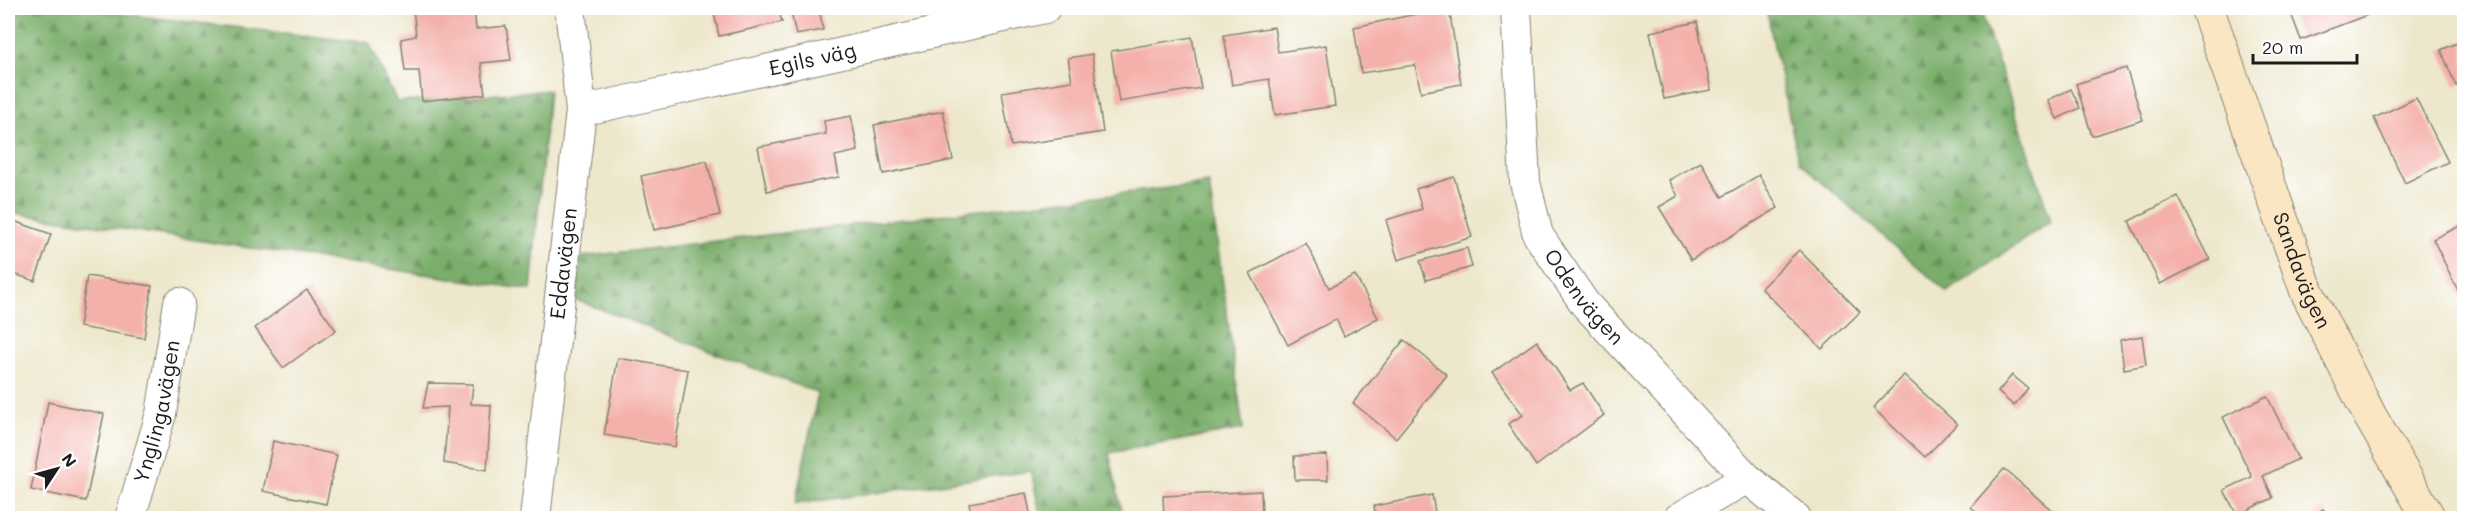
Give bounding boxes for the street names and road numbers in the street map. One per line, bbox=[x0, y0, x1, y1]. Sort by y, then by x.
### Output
street label: Egils väg bbox=[766, 35, 858, 81]
street label: Eddavägen bbox=[543, 206, 582, 321]
street label: Sandavägen bbox=[2268, 208, 2338, 333]
street label: Odenvägen bbox=[1539, 243, 1631, 350]
street label: Ynglingavägen bbox=[126, 338, 185, 486]

